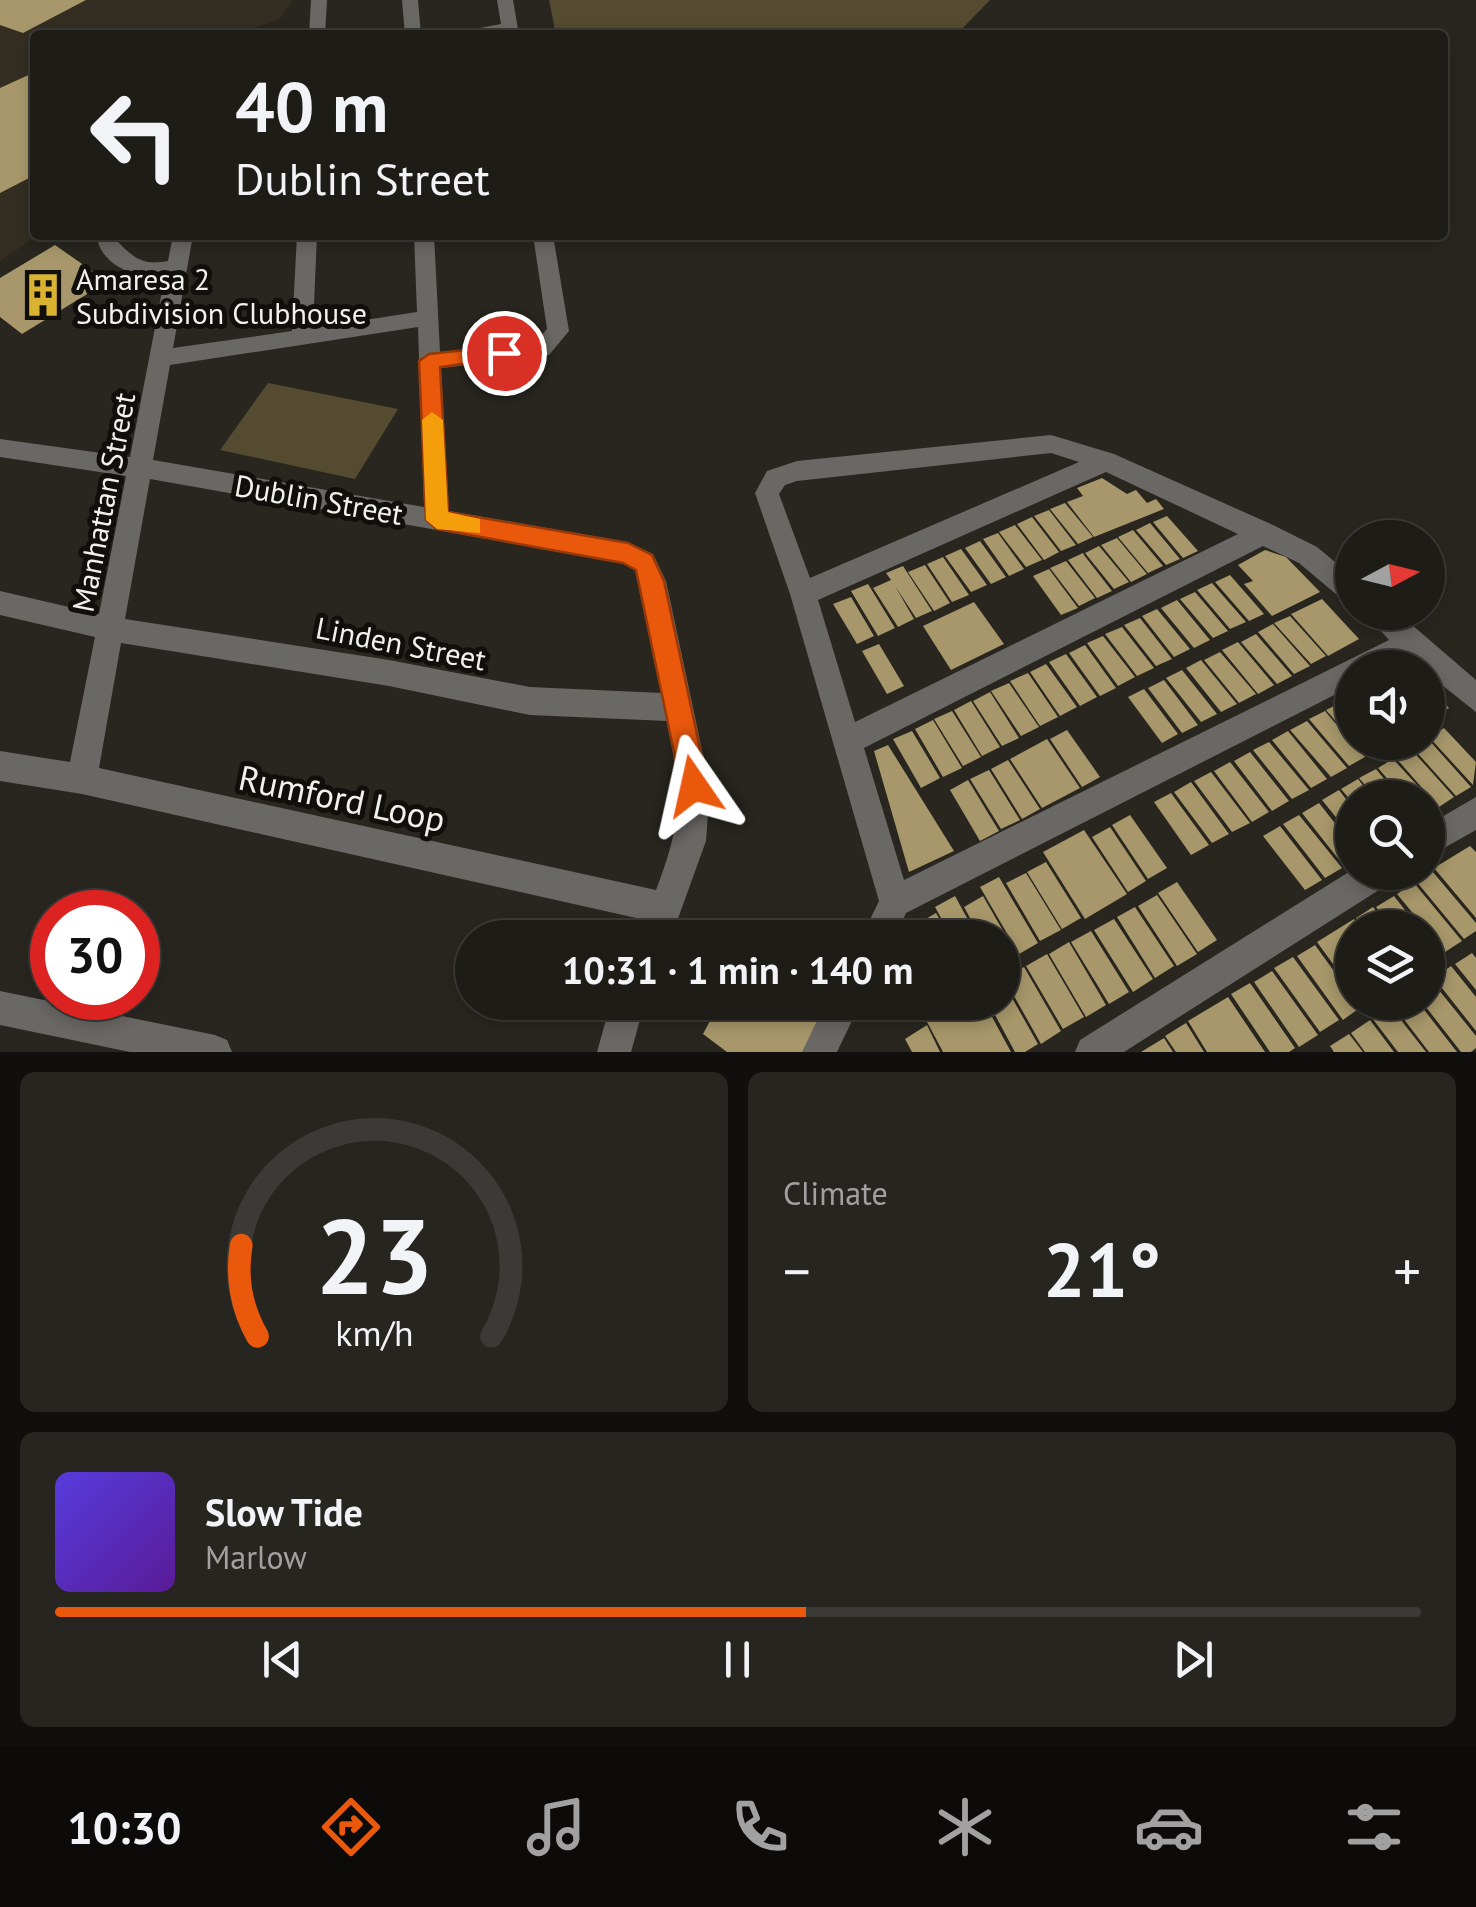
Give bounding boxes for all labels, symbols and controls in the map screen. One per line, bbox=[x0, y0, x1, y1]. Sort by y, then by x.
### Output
text: 40 m bbox=[235, 61, 388, 151]
icon: left bbox=[70, 70, 200, 200]
text: Dublin Street bbox=[235, 149, 490, 207]
place label: Amaresa 2 Subdivision Clubhouse bbox=[76, 259, 367, 332]
building icon: Amaresa 2 Subdivision Clubhouse bbox=[19, 271, 67, 319]
pin bbox=[462, 311, 547, 396]
icon: arrive bbox=[477, 326, 532, 381]
street label: Manhattan Street bbox=[63, 389, 143, 615]
street label: Dublin Street bbox=[232, 465, 406, 533]
north arrow bbox=[1335, 520, 1445, 630]
map controls bbox=[1335, 520, 1445, 1020]
street label: Linden Street bbox=[313, 607, 489, 679]
button: sound bbox=[1335, 650, 1445, 760]
position arrow bbox=[642, 734, 746, 838]
street label: Rumford Loop bbox=[235, 754, 449, 842]
button: search bbox=[1335, 780, 1445, 890]
speed limit sign: 30 bbox=[30, 890, 160, 1020]
button: layers bbox=[1335, 910, 1445, 1020]
text: 10:31 · 1 min · 140 m bbox=[562, 945, 913, 994]
text: Climate bbox=[783, 1172, 888, 1214]
text: 23 bbox=[315, 1188, 433, 1323]
text: 21° bbox=[1043, 1221, 1161, 1318]
text: − bbox=[783, 1235, 811, 1306]
text: + bbox=[1393, 1235, 1421, 1306]
text: km/h bbox=[335, 1310, 413, 1356]
text: Slow Tide bbox=[205, 1487, 363, 1536]
text: Marlow bbox=[205, 1536, 307, 1578]
icon: previous bbox=[255, 1632, 310, 1687]
icon: pause bbox=[710, 1632, 765, 1687]
icon: next bbox=[1166, 1632, 1221, 1687]
icon: directions bbox=[316, 1792, 386, 1862]
icon: music bbox=[521, 1792, 591, 1862]
icon: phone bbox=[725, 1792, 795, 1862]
icon: climate bbox=[930, 1792, 1000, 1862]
icon: car bbox=[1134, 1792, 1204, 1862]
icon: filters bbox=[1339, 1792, 1409, 1862]
text: 10:30 bbox=[67, 1798, 181, 1856]

